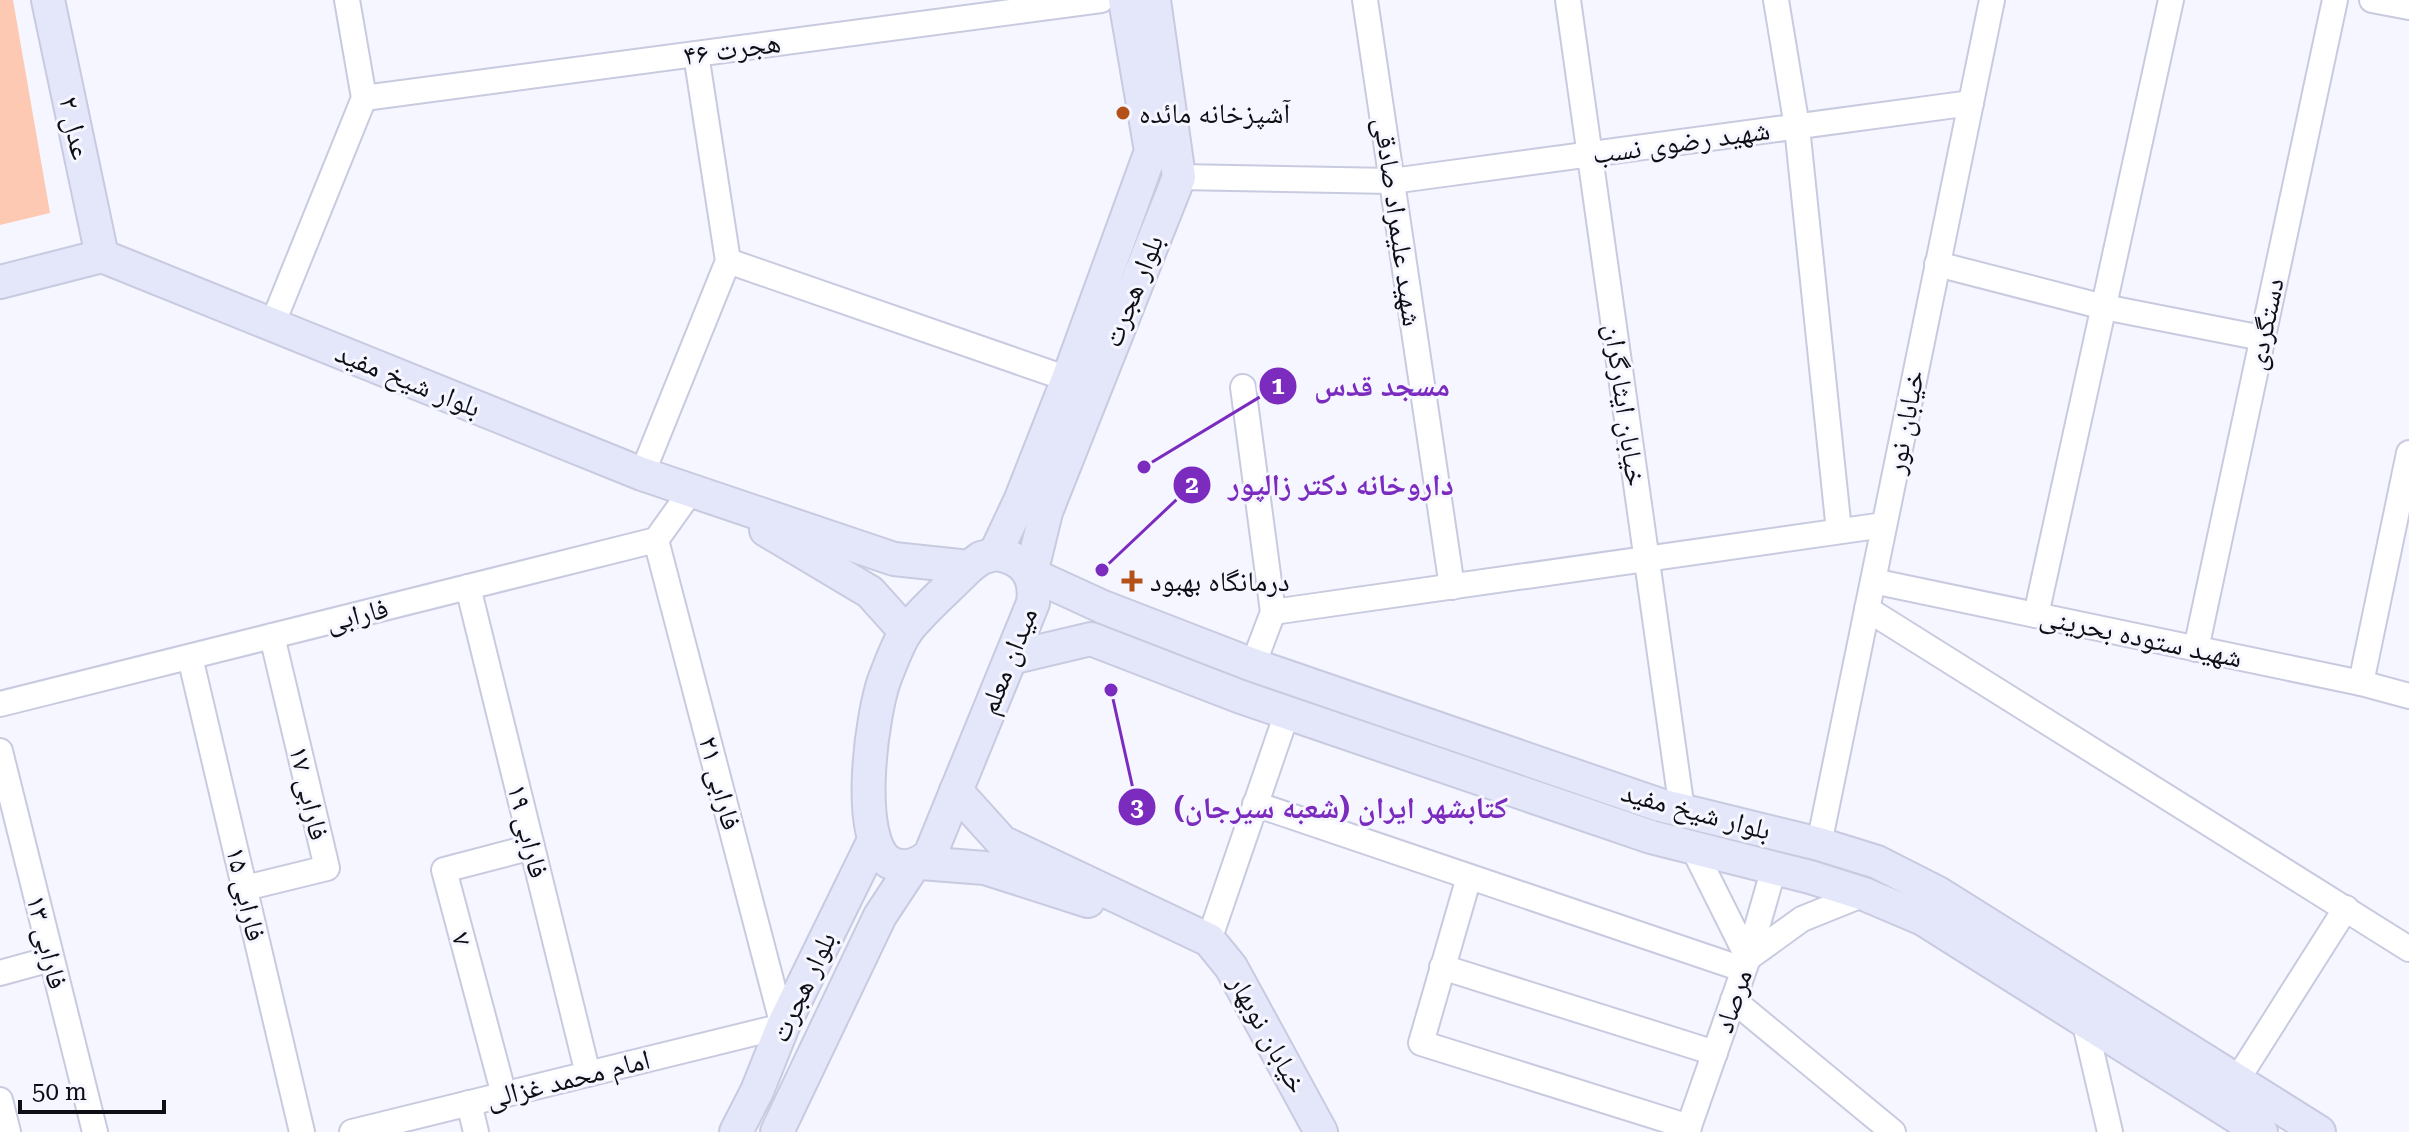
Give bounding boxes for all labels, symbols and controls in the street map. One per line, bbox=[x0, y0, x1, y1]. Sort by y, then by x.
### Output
street label: هجرت ۴۶ bbox=[681, 26, 783, 72]
street label: عدل ۲ bbox=[52, 93, 98, 163]
place label: آشپزخانه مائده bbox=[1139, 97, 1291, 130]
marker: آشپزخانه مائده bbox=[1114, 104, 1132, 122]
street label: شهید رضوی نسب bbox=[1590, 113, 1772, 171]
street label: شهید علیمراد صادقی bbox=[1366, 115, 1429, 329]
street label: بلوار هجرت bbox=[1096, 230, 1170, 352]
street label: دستگردی bbox=[2239, 275, 2291, 373]
street label: خیابان ایثارگران bbox=[1597, 322, 1653, 488]
street label: بلوار شیخ مفید bbox=[330, 336, 485, 425]
callout: مسجد قدس bbox=[1258, 359, 1466, 413]
street label: خیابان نور bbox=[1879, 367, 1931, 478]
text: مسجد قدس bbox=[1314, 368, 1450, 404]
text: 1 bbox=[1271, 372, 1285, 400]
callout: داروخانه دکتر زالپور bbox=[1172, 458, 1470, 512]
text: داروخانه دکتر زالپور bbox=[1226, 467, 1454, 503]
text: 2 bbox=[1185, 471, 1199, 499]
place label: درمانگاه بهبود bbox=[1150, 565, 1290, 598]
marker: درمانگاه بهبود bbox=[1121, 570, 1143, 592]
street label: فارابی bbox=[322, 591, 392, 640]
street label: شهید ستوده بحرینی bbox=[2037, 599, 2245, 676]
street label: میدان معلم bbox=[972, 603, 1046, 720]
street label: فارابی ۲۱ bbox=[691, 733, 748, 834]
street label: فارابی ۱۷ bbox=[281, 743, 336, 843]
street label: بلوار شیخ مفید bbox=[1617, 775, 1774, 848]
callout: کتابشهر ایران (شعبه سیرجان) bbox=[1117, 780, 1524, 834]
street label: فارابی ۱۹ bbox=[499, 781, 556, 882]
text: کتابشهر ایران (شعبه سیرجان) bbox=[1174, 790, 1508, 826]
text: 3 bbox=[1130, 794, 1144, 822]
street label: فارابی ۱۵ bbox=[218, 844, 273, 944]
street label: فارابی ۱۳ bbox=[18, 892, 75, 993]
street label: بلوار هجرت bbox=[763, 927, 843, 1047]
street label: ۷ bbox=[444, 929, 480, 949]
street label: مرصاد bbox=[1707, 965, 1759, 1037]
street label: خیابان نوبهار bbox=[1221, 968, 1314, 1099]
street label: امام محمد غزالی bbox=[483, 1043, 654, 1117]
scale bar bbox=[20, 1064, 164, 1114]
text: 50 m bbox=[32, 1078, 87, 1106]

